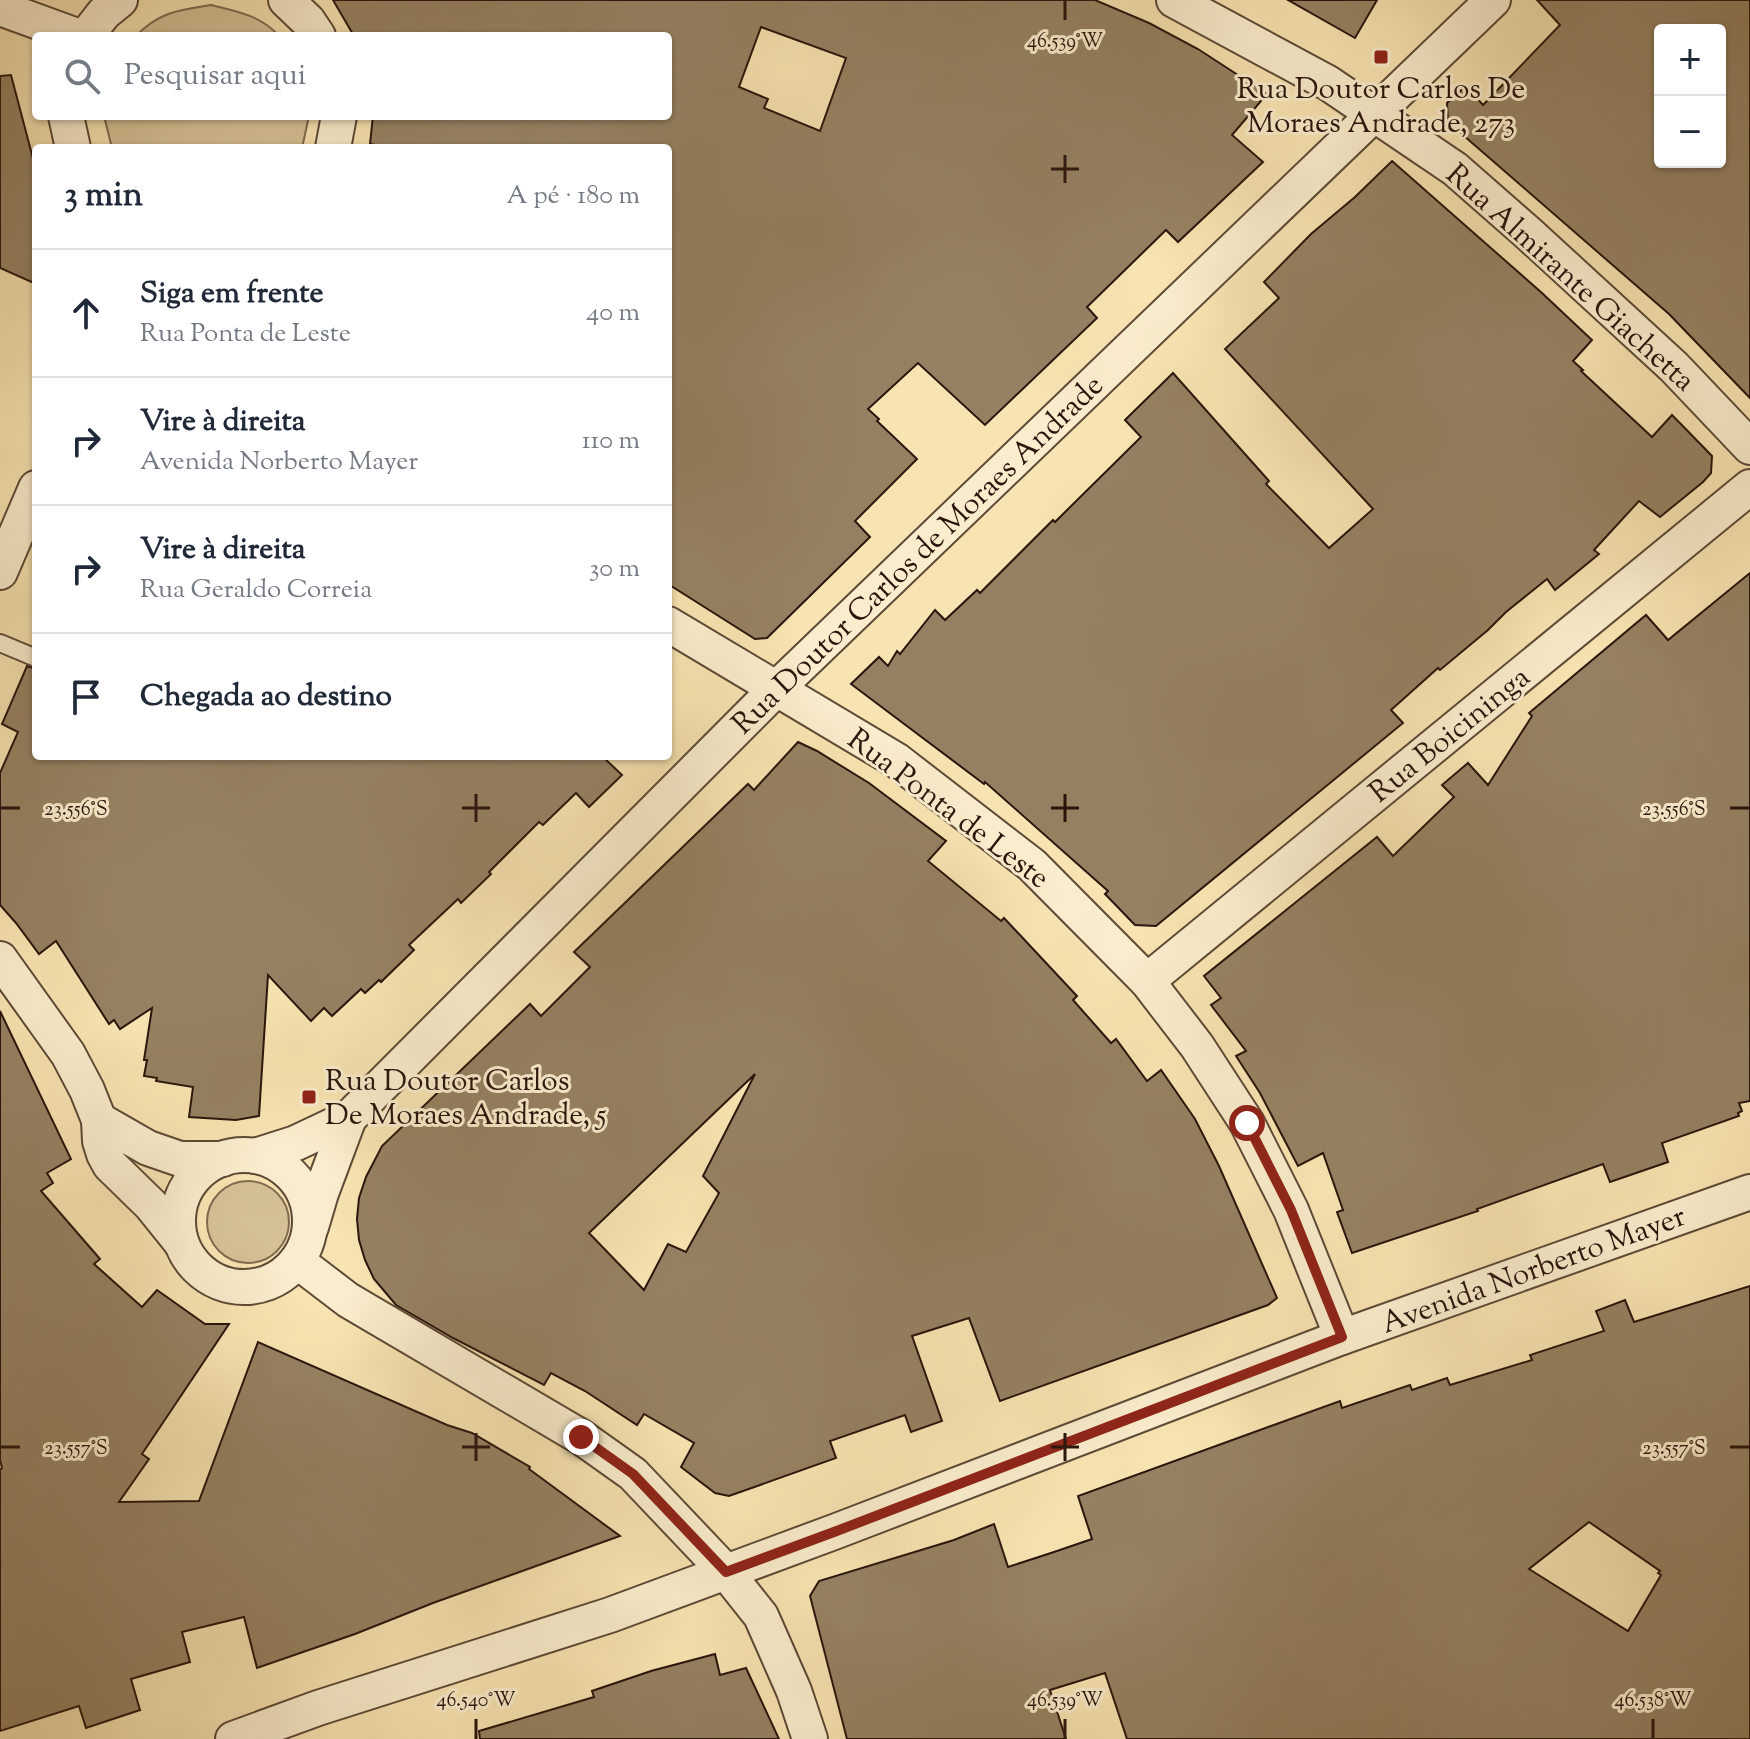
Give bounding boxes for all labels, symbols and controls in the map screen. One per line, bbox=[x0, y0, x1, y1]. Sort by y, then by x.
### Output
map controls bbox=[1654, 24, 1726, 168]
button: + bbox=[1654, 24, 1726, 96]
text: 46.539°W bbox=[1027, 28, 1103, 57]
search box bbox=[32, 32, 672, 120]
marker: Rua Doutor Carlos De Moraes Andrade, 273 bbox=[1372, 48, 1390, 66]
icon: search bbox=[60, 54, 104, 98]
text: Pesquisar aqui bbox=[124, 55, 306, 98]
place label: Rua Doutor Carlos De Moraes Andrade, 273 bbox=[1237, 69, 1525, 146]
button: − bbox=[1654, 96, 1726, 168]
street label: Rua Almirante Giachetta bbox=[1435, 155, 1704, 403]
text: 3 min bbox=[64, 172, 143, 221]
text: A pé · 180 m bbox=[507, 178, 640, 215]
text: Siga em frente bbox=[140, 273, 324, 316]
icon: ahead bbox=[64, 291, 108, 335]
text: 40 m bbox=[586, 295, 640, 332]
text: Rua Ponta de Leste bbox=[140, 316, 351, 353]
street label: Rua Doutor Carlos de Moraes Andrade bbox=[723, 366, 1114, 746]
text: Vire à direita bbox=[140, 401, 306, 444]
icon: right bbox=[64, 419, 108, 463]
text: 110 m bbox=[582, 423, 640, 460]
text: Avenida Norberto Mayer bbox=[140, 444, 418, 481]
text: Vire à direita bbox=[140, 529, 306, 572]
icon: right bbox=[64, 547, 108, 591]
text: 30 m bbox=[589, 551, 640, 588]
text: Rua Geraldo Correia bbox=[140, 572, 372, 609]
street label: Rua Boicininga bbox=[1361, 657, 1540, 814]
icon: arrive bbox=[64, 675, 108, 719]
text: Chegada ao destino bbox=[140, 676, 392, 719]
street label: Rua Ponta de Leste bbox=[837, 720, 1058, 900]
text: 23.556°S bbox=[44, 796, 108, 825]
text: 23.556°S bbox=[1642, 796, 1706, 825]
place label: Rua Doutor Carlos De Moraes Andrade, 5 bbox=[325, 1061, 607, 1138]
marker: Rua Doutor Carlos De Moraes Andrade, 5 bbox=[300, 1088, 318, 1106]
route start bbox=[1229, 1105, 1265, 1141]
street label: Avenida Norberto Mayer bbox=[1376, 1196, 1692, 1346]
route end bbox=[563, 1419, 599, 1455]
text: 23.557°S bbox=[44, 1435, 108, 1464]
text: 23.557°S bbox=[1642, 1435, 1706, 1464]
text: 46.540°W bbox=[437, 1687, 515, 1716]
text: 46.539°W bbox=[1027, 1687, 1103, 1716]
text: 46.538°W bbox=[1615, 1687, 1691, 1716]

